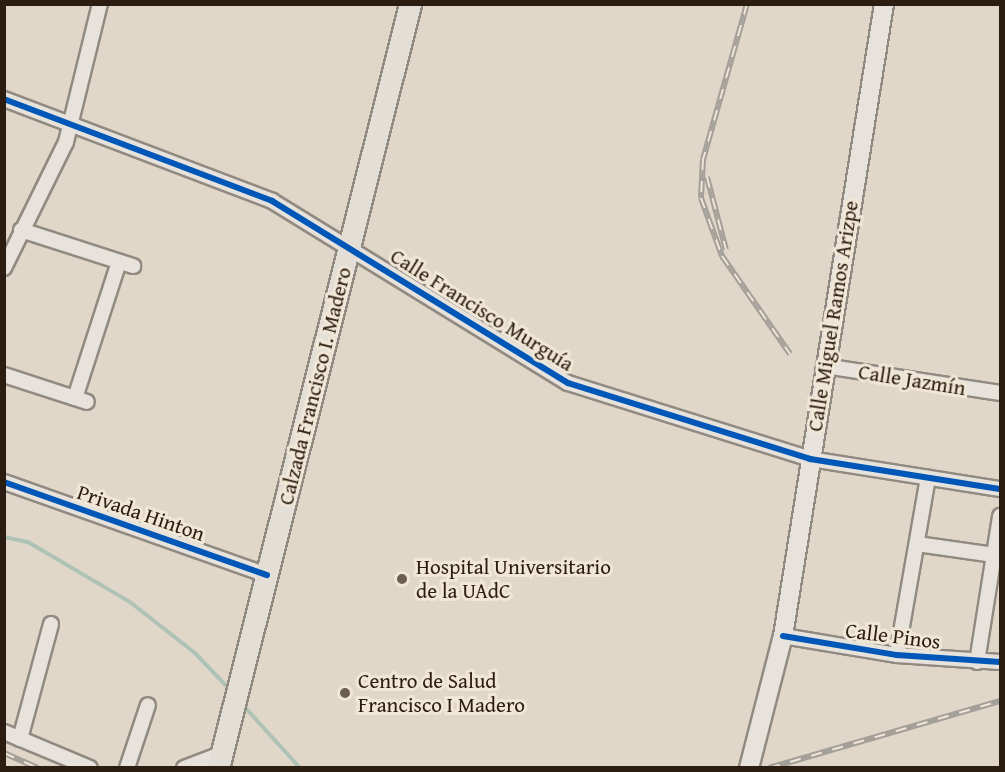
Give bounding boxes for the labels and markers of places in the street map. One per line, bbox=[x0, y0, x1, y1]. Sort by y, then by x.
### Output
place label: Hospital Universitario de la UAdC bbox=[416, 554, 611, 604]
marker: Hospital Universitario de la UAdC bbox=[393, 570, 411, 588]
place label: Centro de Salud Francisco I Madero bbox=[358, 668, 525, 718]
marker: Centro de Salud Francisco I Madero bbox=[336, 684, 354, 702]

